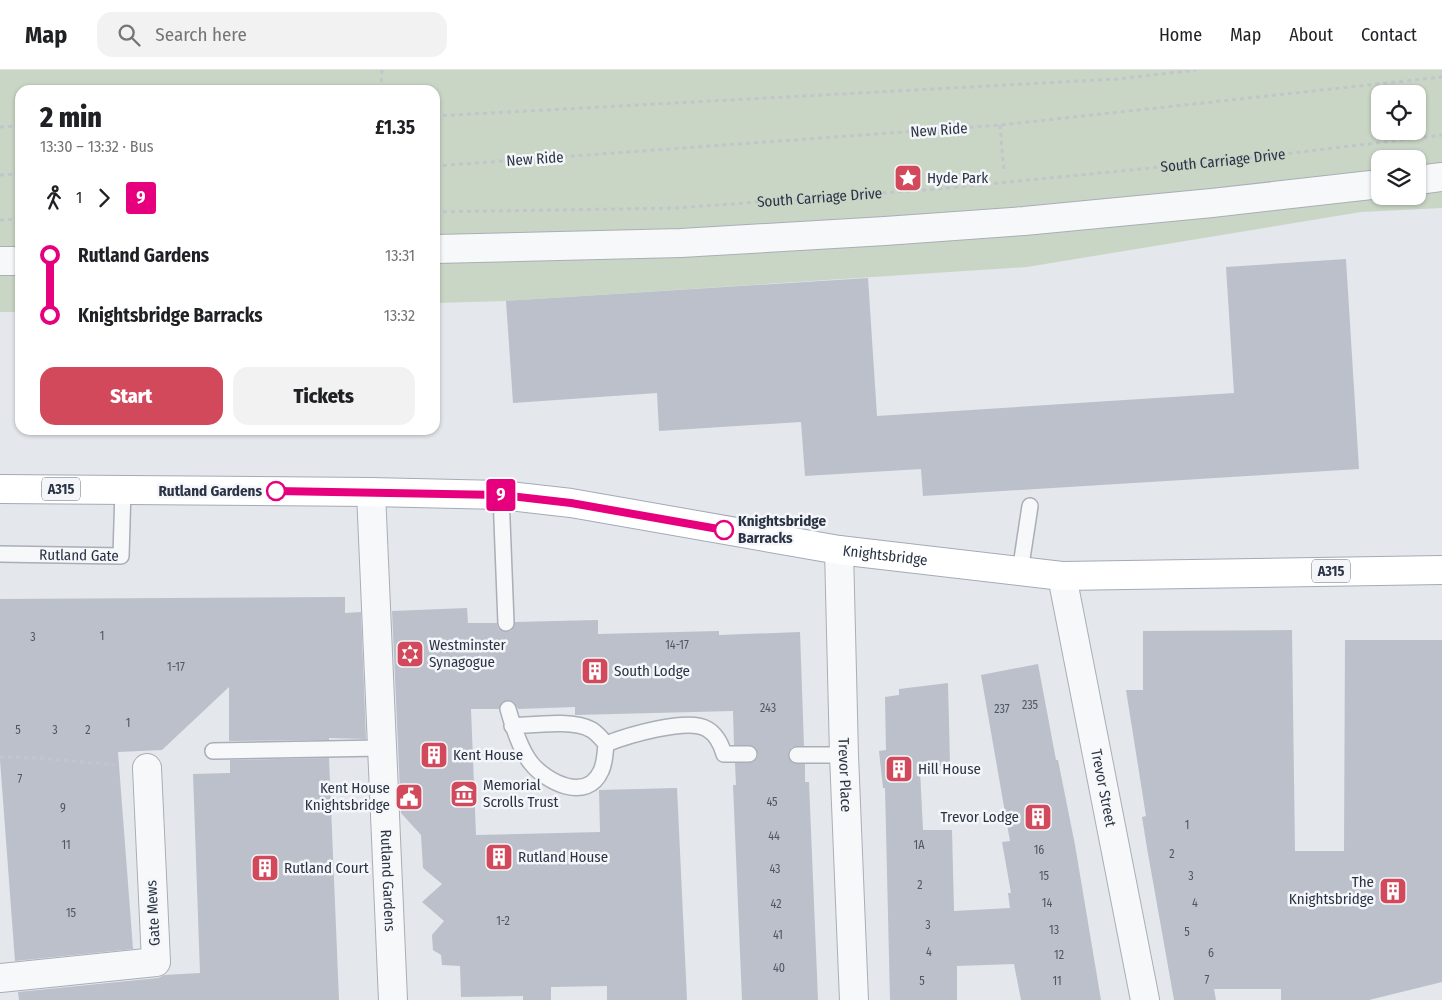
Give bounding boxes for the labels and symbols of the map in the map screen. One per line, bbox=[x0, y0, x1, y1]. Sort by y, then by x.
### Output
street label: New Ride bbox=[910, 119, 968, 141]
street label: South Carriage Drive bbox=[1160, 145, 1286, 176]
street label: New Ride bbox=[506, 148, 564, 170]
place icon: Hyde Park bbox=[893, 163, 923, 193]
place label: Hyde Park bbox=[927, 169, 988, 187]
street label: South Carriage Drive bbox=[756, 184, 883, 211]
road number: A315 bbox=[42, 478, 80, 500]
line badge: 9 bbox=[485, 479, 517, 511]
marker: Rutland Gardens bbox=[266, 481, 286, 501]
place label: Rutland Gardens bbox=[158, 482, 262, 500]
place label: Knightsbridge Barracks bbox=[738, 512, 826, 547]
marker: Knightsbridge Barracks bbox=[714, 520, 734, 540]
street label: Knightsbridge bbox=[842, 542, 928, 569]
street label: Rutland Gate bbox=[39, 546, 119, 565]
road number: A315 bbox=[1312, 560, 1350, 582]
house number: 1 bbox=[100, 629, 104, 643]
house number: 3 bbox=[30, 630, 36, 644]
place label: Westminster Synagogue bbox=[429, 636, 507, 671]
house number: 14-17 bbox=[665, 638, 689, 652]
synagogue icon: Westminster Synagogue bbox=[395, 639, 425, 669]
building icon: South Lodge bbox=[580, 656, 610, 686]
house number: 1-17 bbox=[167, 660, 185, 674]
place label: South Lodge bbox=[614, 662, 690, 680]
house number: 235 bbox=[1022, 698, 1039, 712]
house number: 243 bbox=[760, 701, 776, 715]
house number: 237 bbox=[994, 702, 1010, 716]
house number: 1 bbox=[126, 716, 130, 730]
house number: 5 bbox=[15, 723, 21, 737]
house number: 3 bbox=[52, 723, 58, 737]
house number: 2 bbox=[85, 723, 91, 737]
street label: Trevor Place bbox=[835, 737, 855, 813]
building icon: Kent House bbox=[419, 740, 449, 770]
place label: Kent House bbox=[453, 746, 523, 764]
street label: Trevor Street bbox=[1087, 748, 1120, 829]
building icon: Hill House bbox=[884, 754, 914, 784]
place label: Hill House bbox=[918, 760, 981, 778]
house number: 7 bbox=[18, 772, 23, 786]
place label: Memorial Scrolls Trust bbox=[483, 776, 558, 811]
place label: Kent House Knightsbridge bbox=[305, 779, 390, 814]
museum icon: Memorial Scrolls Trust bbox=[449, 779, 479, 809]
public building icon: Kent House Knightsbridge bbox=[394, 782, 424, 812]
house number: 45 bbox=[766, 795, 778, 809]
house number: 9 bbox=[60, 801, 66, 815]
building icon: Trevor Lodge bbox=[1023, 802, 1053, 832]
place label: Trevor Lodge bbox=[941, 808, 1019, 826]
house number: 1 bbox=[1185, 818, 1189, 832]
street label: Rutland Gardens bbox=[377, 829, 399, 932]
house number: 44 bbox=[768, 829, 780, 843]
house number: 11 bbox=[61, 838, 71, 852]
house number: 1A bbox=[914, 838, 925, 852]
building icon: Rutland House bbox=[484, 842, 514, 872]
house number: 16 bbox=[1034, 843, 1044, 857]
house number: 2 bbox=[1169, 847, 1175, 861]
place label: Rutland House bbox=[518, 848, 608, 866]
building icon: Rutland Court bbox=[250, 853, 280, 883]
place label: Rutland Court bbox=[284, 859, 369, 877]
house number: 43 bbox=[769, 862, 781, 876]
house number: 15 bbox=[1039, 869, 1050, 883]
house number: 3 bbox=[1188, 869, 1194, 883]
place label: The Knightsbridge bbox=[1289, 873, 1374, 908]
building icon: The Knightsbridge bbox=[1378, 876, 1408, 906]
house number: 2 bbox=[917, 878, 923, 892]
street label: Gate Mews bbox=[142, 880, 164, 946]
house number: 14 bbox=[1042, 896, 1052, 910]
house number: 4 bbox=[1192, 896, 1198, 910]
house number: 42 bbox=[771, 897, 781, 911]
house number: 15 bbox=[66, 906, 77, 920]
house number: 1-2 bbox=[496, 914, 510, 928]
house number: 3 bbox=[925, 918, 931, 932]
house number: 13 bbox=[1049, 923, 1059, 937]
house number: 5 bbox=[1184, 925, 1190, 939]
house number: 41 bbox=[773, 928, 783, 942]
house number: 4 bbox=[926, 945, 932, 959]
house number: 6 bbox=[1208, 946, 1214, 960]
house number: 12 bbox=[1054, 948, 1064, 962]
house number: 40 bbox=[773, 961, 785, 975]
house number: 7 bbox=[1205, 973, 1210, 987]
house number: 5 bbox=[919, 974, 925, 988]
house number: 11 bbox=[1052, 974, 1062, 988]

